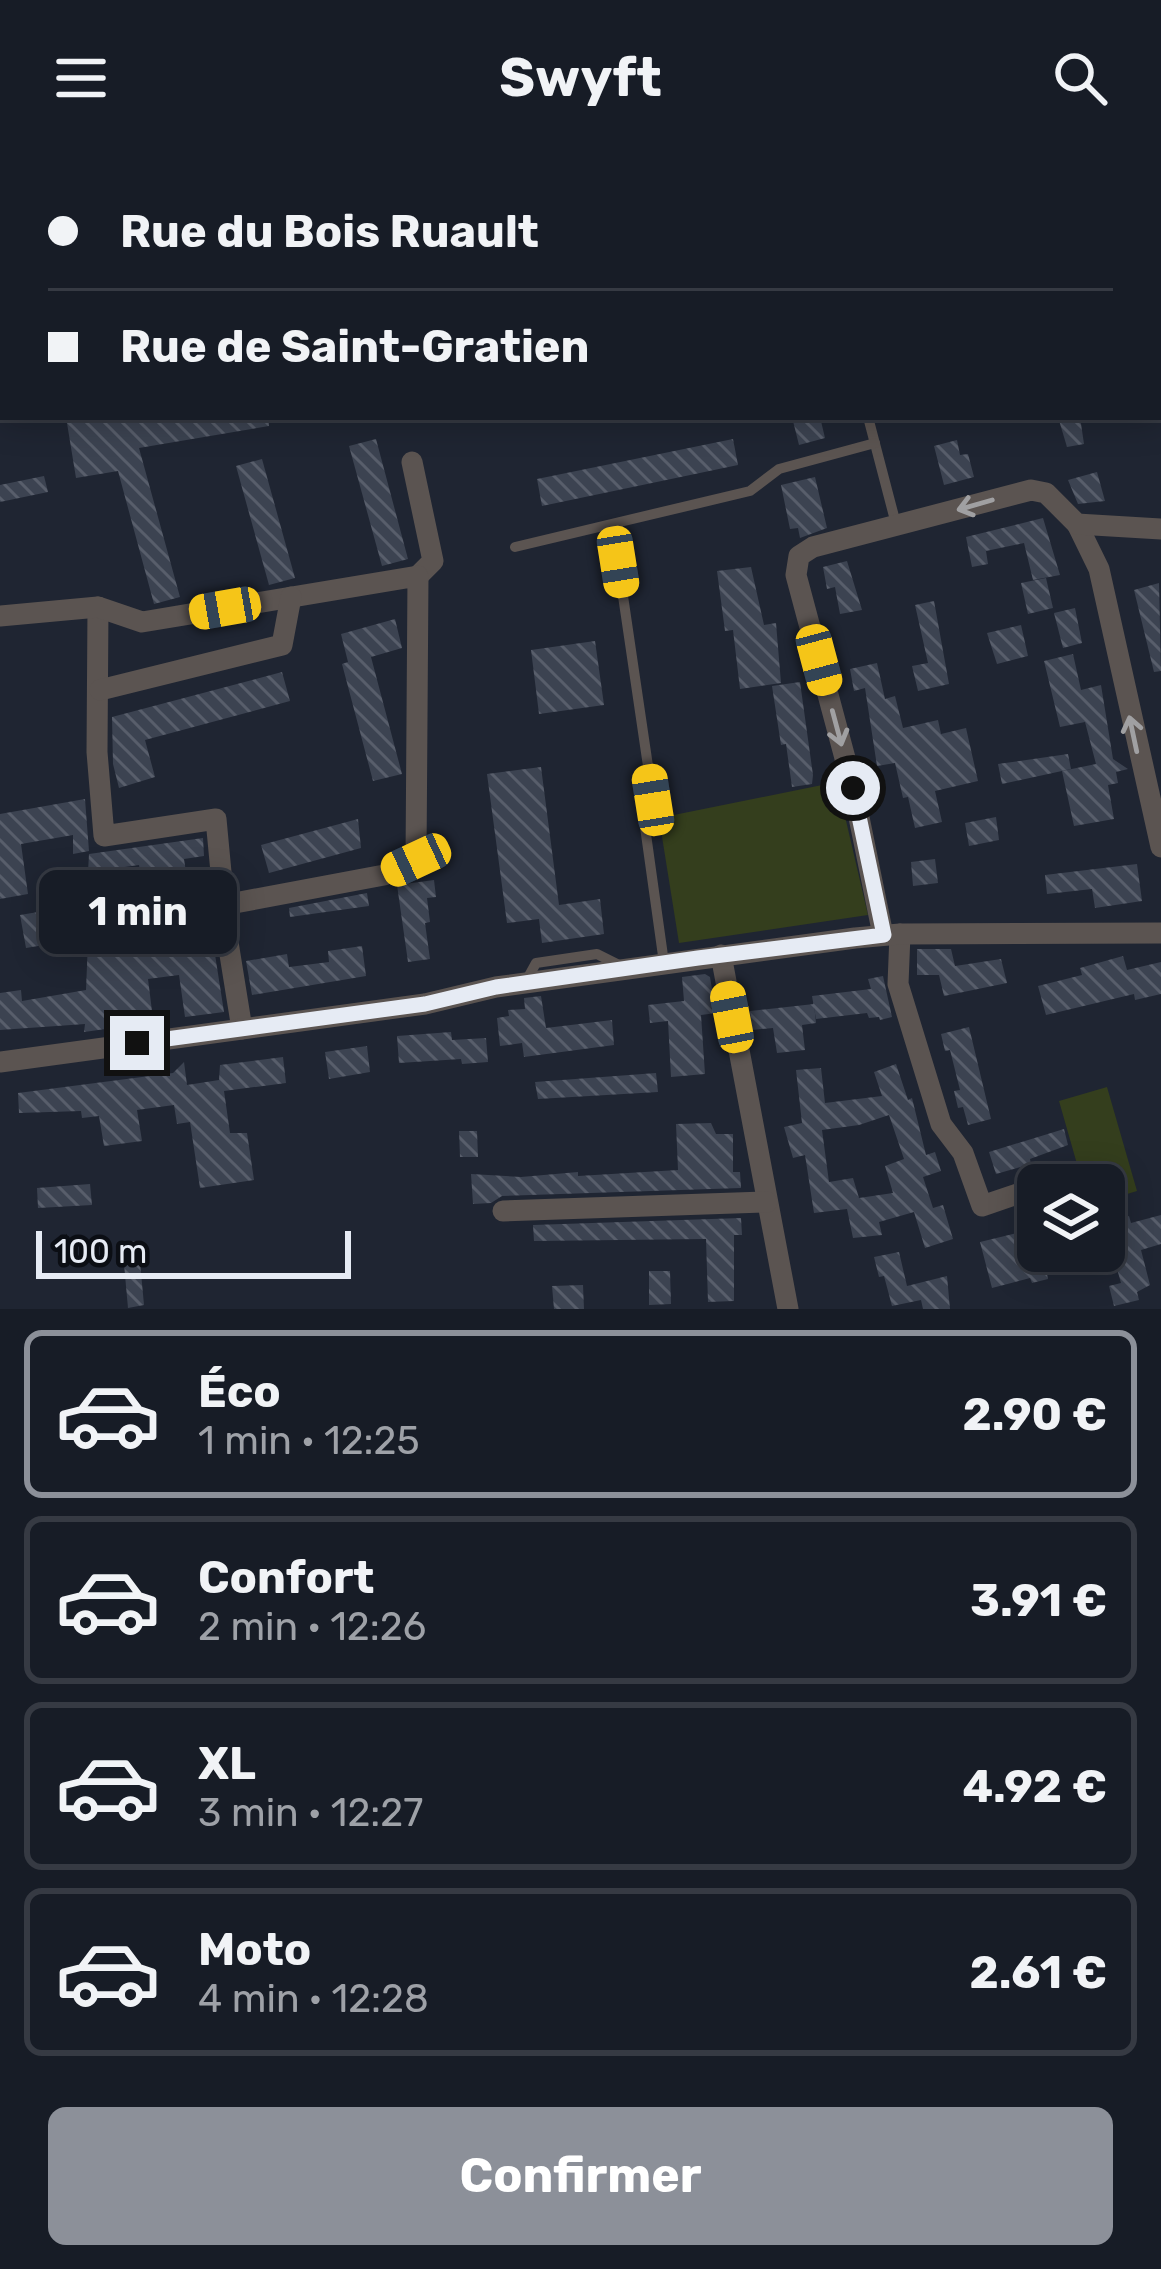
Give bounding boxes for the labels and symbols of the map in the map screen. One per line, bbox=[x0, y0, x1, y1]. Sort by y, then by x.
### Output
one-way arrow bbox=[957, 496, 995, 518]
car bbox=[595, 524, 641, 600]
car bbox=[186, 584, 264, 632]
car bbox=[792, 621, 846, 699]
one-way arrow bbox=[828, 709, 850, 747]
one-way arrow bbox=[1121, 715, 1143, 754]
route start bbox=[826, 761, 880, 815]
car bbox=[630, 762, 676, 838]
car bbox=[376, 828, 456, 892]
callout: 1 min bbox=[38, 869, 236, 953]
car bbox=[707, 978, 757, 1056]
route end bbox=[110, 1016, 164, 1070]
scale bar bbox=[36, 1225, 351, 1278]

